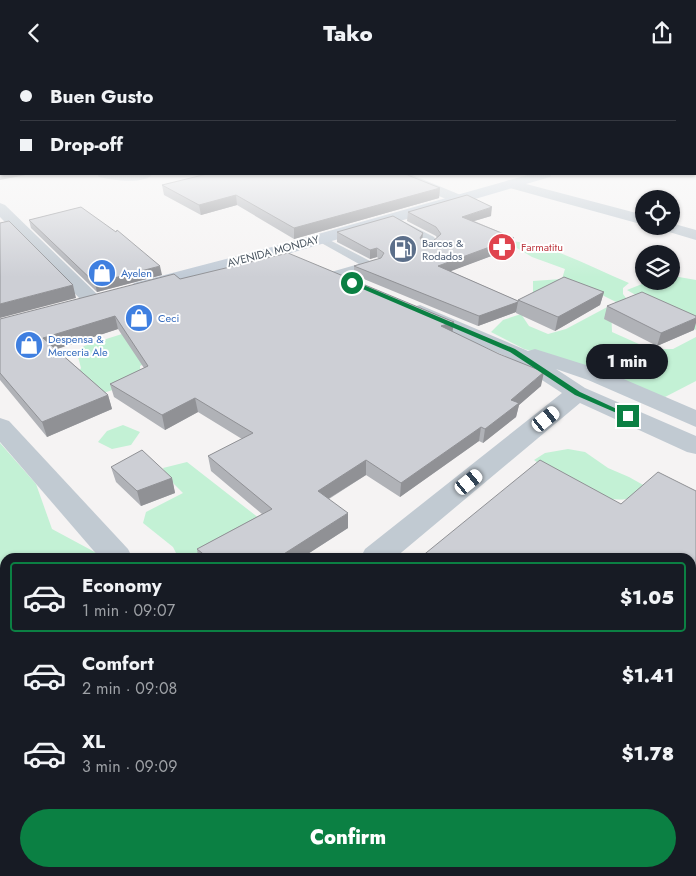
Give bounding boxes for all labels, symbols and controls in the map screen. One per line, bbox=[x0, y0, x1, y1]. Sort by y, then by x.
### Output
text: Tako bbox=[323, 17, 373, 49]
icon: back bbox=[20, 19, 48, 47]
icon: share bbox=[648, 19, 676, 47]
text: Buen Gusto bbox=[50, 83, 153, 110]
text: Drop-off bbox=[50, 131, 123, 158]
map controls bbox=[635, 190, 680, 290]
button: locate bbox=[635, 190, 680, 235]
street label: AVENIDA MONDAY bbox=[225, 231, 321, 271]
pharmacy icon: Farmatitu bbox=[487, 232, 517, 262]
fuel station icon: Barcos & Rodados bbox=[388, 234, 418, 264]
place label: Barcos & Rodados bbox=[422, 235, 464, 264]
place label: Farmatitu bbox=[521, 239, 563, 255]
button: layers bbox=[635, 245, 680, 290]
shop icon: Ayelen bbox=[87, 258, 117, 288]
place label: Ayelen bbox=[121, 265, 152, 281]
route start bbox=[341, 272, 363, 294]
shop icon: Ceci bbox=[124, 303, 154, 333]
place label: Ceci bbox=[158, 310, 179, 326]
shop icon: Despensa & Merceria Ale bbox=[14, 330, 44, 360]
place label: Despensa & Merceria Ale bbox=[48, 331, 108, 360]
callout: 1 min bbox=[587, 343, 669, 379]
text: 1 min bbox=[607, 350, 647, 373]
car bbox=[529, 404, 562, 434]
route end bbox=[617, 405, 639, 427]
car bbox=[452, 467, 485, 497]
text: Economy bbox=[82, 572, 162, 599]
icon: car bbox=[22, 575, 67, 620]
text: $1.05 bbox=[620, 584, 674, 611]
text: 1 min · 09:07 bbox=[82, 599, 175, 622]
text: Comfort bbox=[82, 650, 154, 677]
icon: car bbox=[22, 653, 67, 698]
text: $1.41 bbox=[622, 662, 674, 689]
text: 2 min · 09:08 bbox=[82, 677, 177, 700]
text: XL bbox=[82, 728, 105, 755]
icon: car bbox=[22, 731, 67, 776]
text: $1.78 bbox=[621, 740, 674, 767]
text: 3 min · 09:09 bbox=[82, 755, 177, 778]
button: Confirm bbox=[20, 809, 676, 867]

